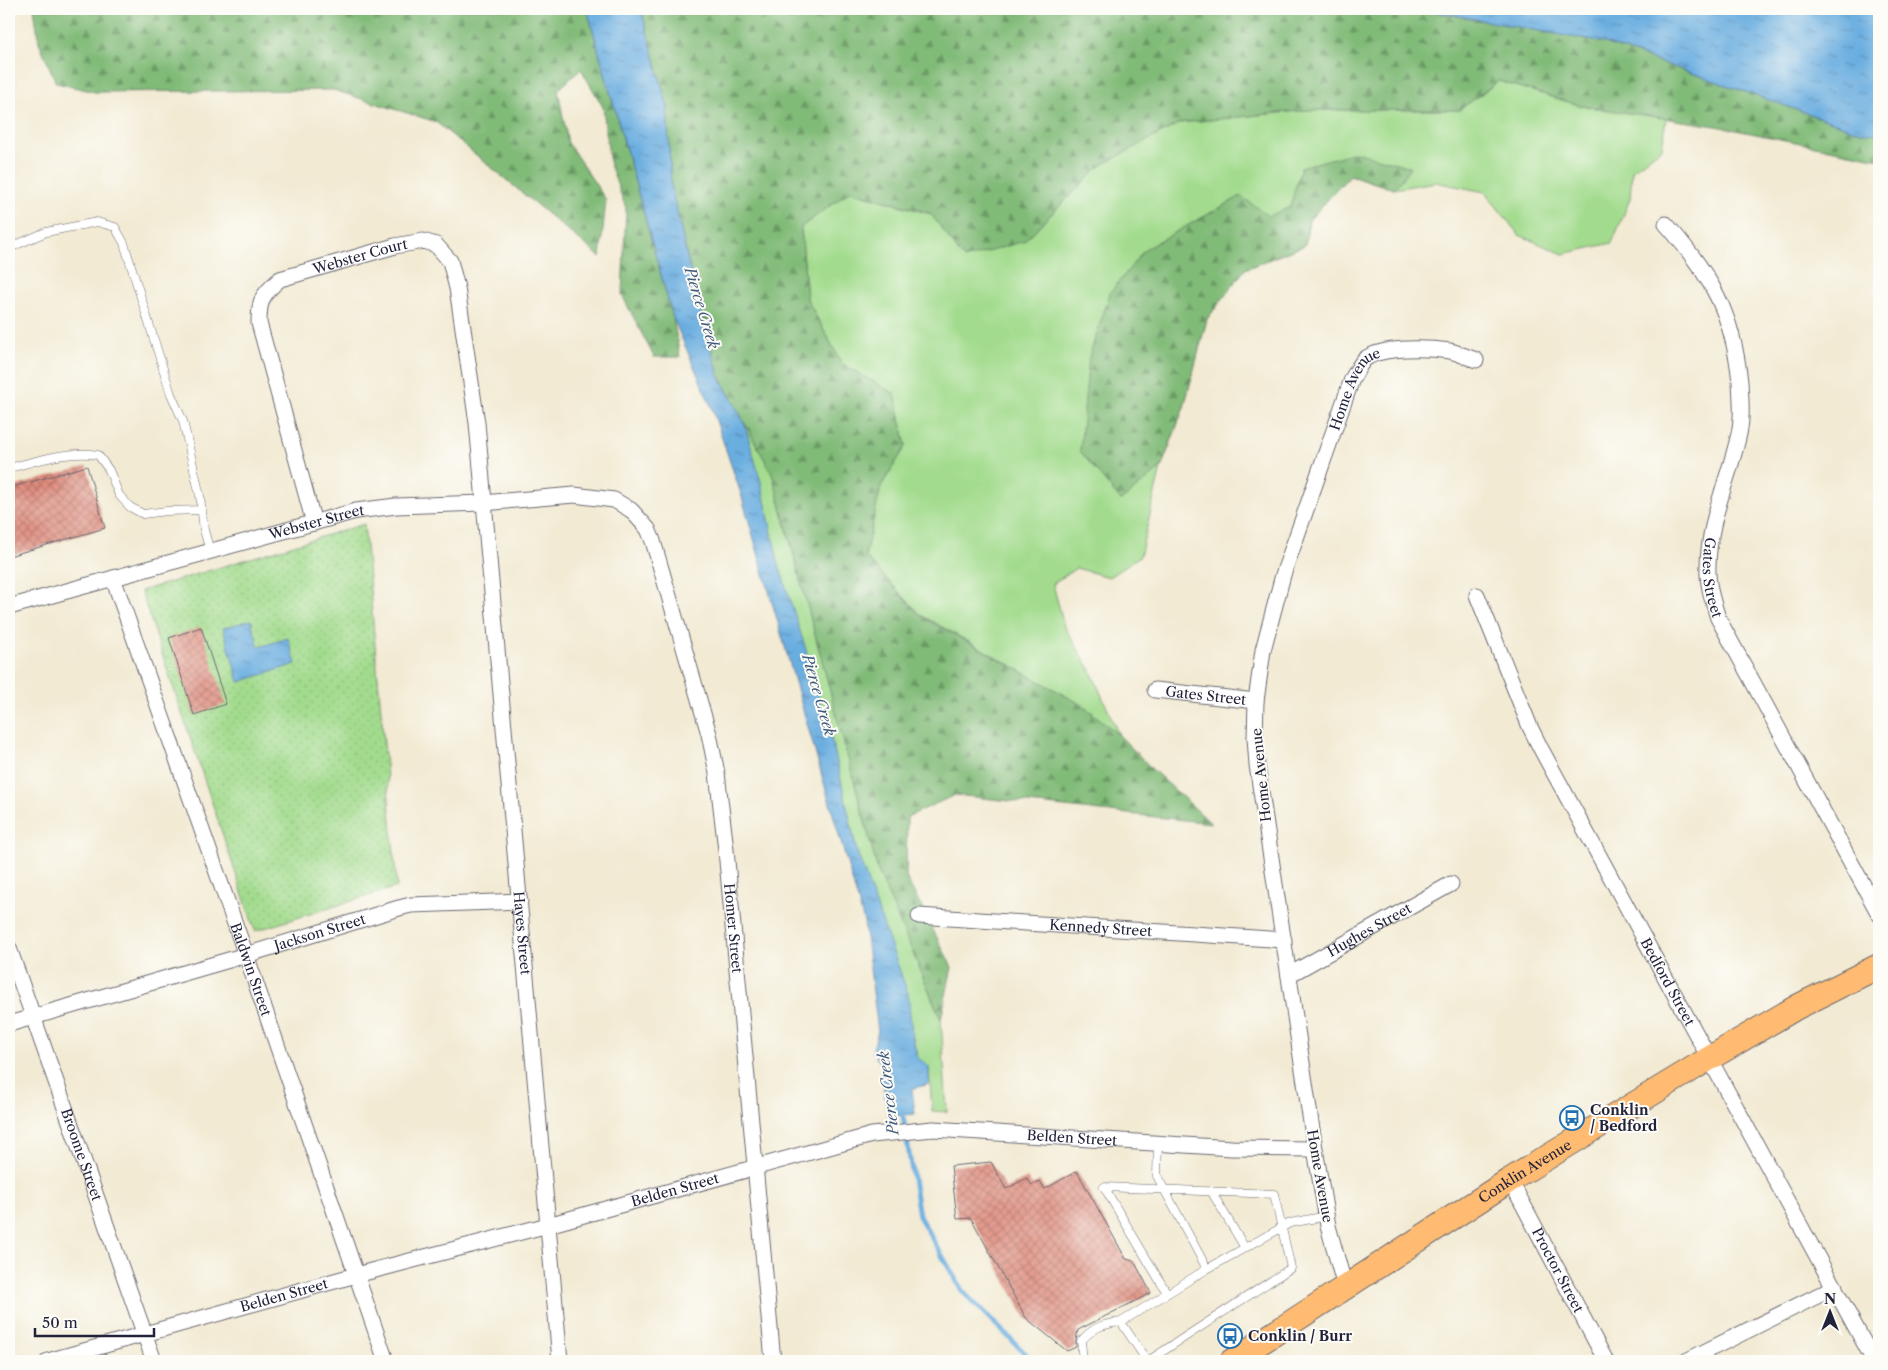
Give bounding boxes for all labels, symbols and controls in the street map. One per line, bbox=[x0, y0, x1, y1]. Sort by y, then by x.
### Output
street label: Webster Court bbox=[310, 235, 409, 278]
water label: Pierce Creek bbox=[680, 264, 723, 351]
street label: Home Avenue bbox=[1326, 344, 1383, 433]
street label: Webster Street bbox=[266, 501, 365, 544]
street label: Gates Street bbox=[1699, 536, 1726, 620]
water label: Pierce Creek bbox=[798, 651, 840, 738]
street label: Gates Street bbox=[1164, 682, 1247, 709]
street label: Home Avenue bbox=[1247, 727, 1275, 823]
street label: Homer Street bbox=[720, 882, 746, 974]
street label: Hayes Street bbox=[509, 890, 535, 976]
street label: Hughes Street bbox=[1324, 899, 1415, 961]
street label: Jackson Street bbox=[270, 910, 368, 955]
street label: Kennedy Street bbox=[1049, 916, 1153, 940]
street label: Baldwin Street bbox=[226, 920, 275, 1019]
street label: Bedford Street bbox=[1637, 935, 1699, 1029]
water label: Pierce Creek bbox=[873, 1050, 903, 1137]
place label: Conklin / Bedford bbox=[1590, 1101, 1658, 1135]
bus stop icon: Conklin / Bedford bbox=[1559, 1105, 1585, 1131]
street label: Broome Street bbox=[57, 1106, 106, 1203]
street label: Belden Street bbox=[1026, 1126, 1118, 1150]
street label: Home Avenue bbox=[1303, 1128, 1337, 1224]
street label: Conklin Avenue bbox=[1475, 1136, 1575, 1207]
street label: Belden Street bbox=[629, 1169, 721, 1210]
street label: Proctor Street bbox=[1528, 1225, 1588, 1316]
street label: Belden Street bbox=[238, 1274, 330, 1316]
north arrow bbox=[1806, 1288, 1856, 1338]
text: N bbox=[1824, 1290, 1836, 1308]
scale bar bbox=[35, 1305, 154, 1337]
text: 50 m bbox=[42, 1313, 78, 1332]
bus stop icon: Conklin / Burr bbox=[1217, 1323, 1243, 1349]
place label: Conklin / Burr bbox=[1248, 1327, 1352, 1345]

